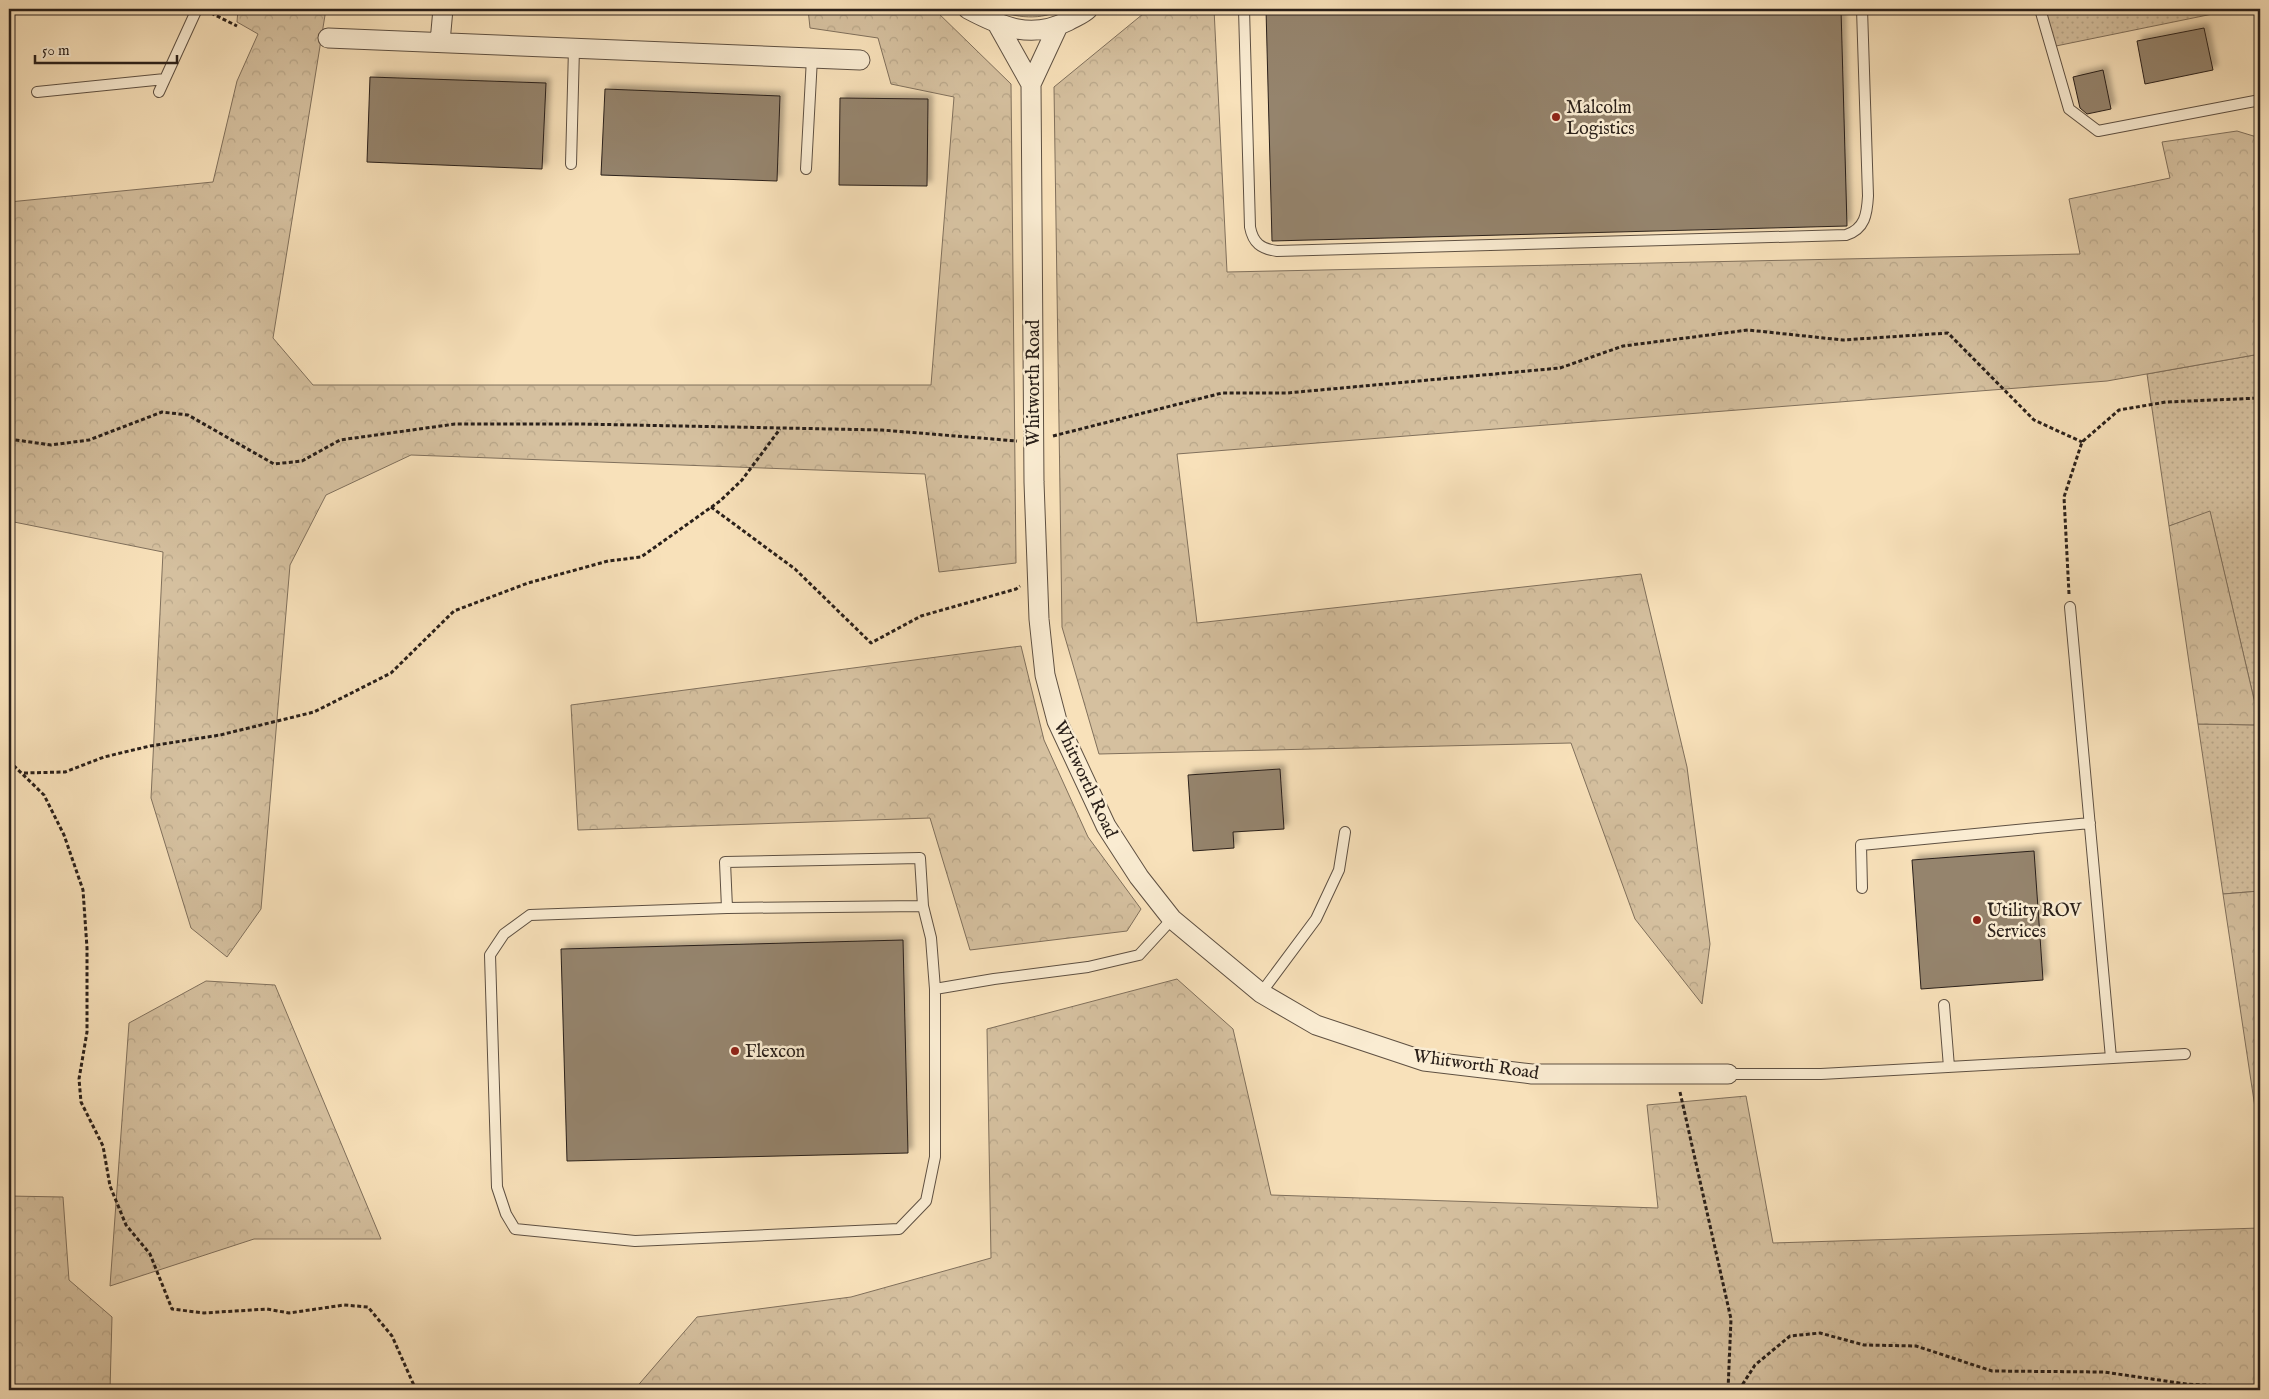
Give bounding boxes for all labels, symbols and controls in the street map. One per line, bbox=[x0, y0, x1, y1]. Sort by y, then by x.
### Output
scale bar bbox=[35, 32, 178, 64]
text: 50 m bbox=[42, 41, 70, 60]
place label: Malcolm Logistics bbox=[1566, 97, 1635, 141]
marker: Malcolm Logistics bbox=[1550, 111, 1562, 123]
street label: Whitworth Road bbox=[1023, 319, 1046, 446]
street label: Whitworth Road bbox=[1047, 717, 1122, 842]
place label: Utility ROV Services bbox=[1987, 900, 2083, 944]
marker: Utility ROV Services bbox=[1971, 914, 1983, 926]
place label: Flexcon bbox=[745, 1041, 806, 1064]
marker: Flexcon bbox=[729, 1045, 741, 1057]
street label: Whitworth Road bbox=[1411, 1045, 1541, 1086]

